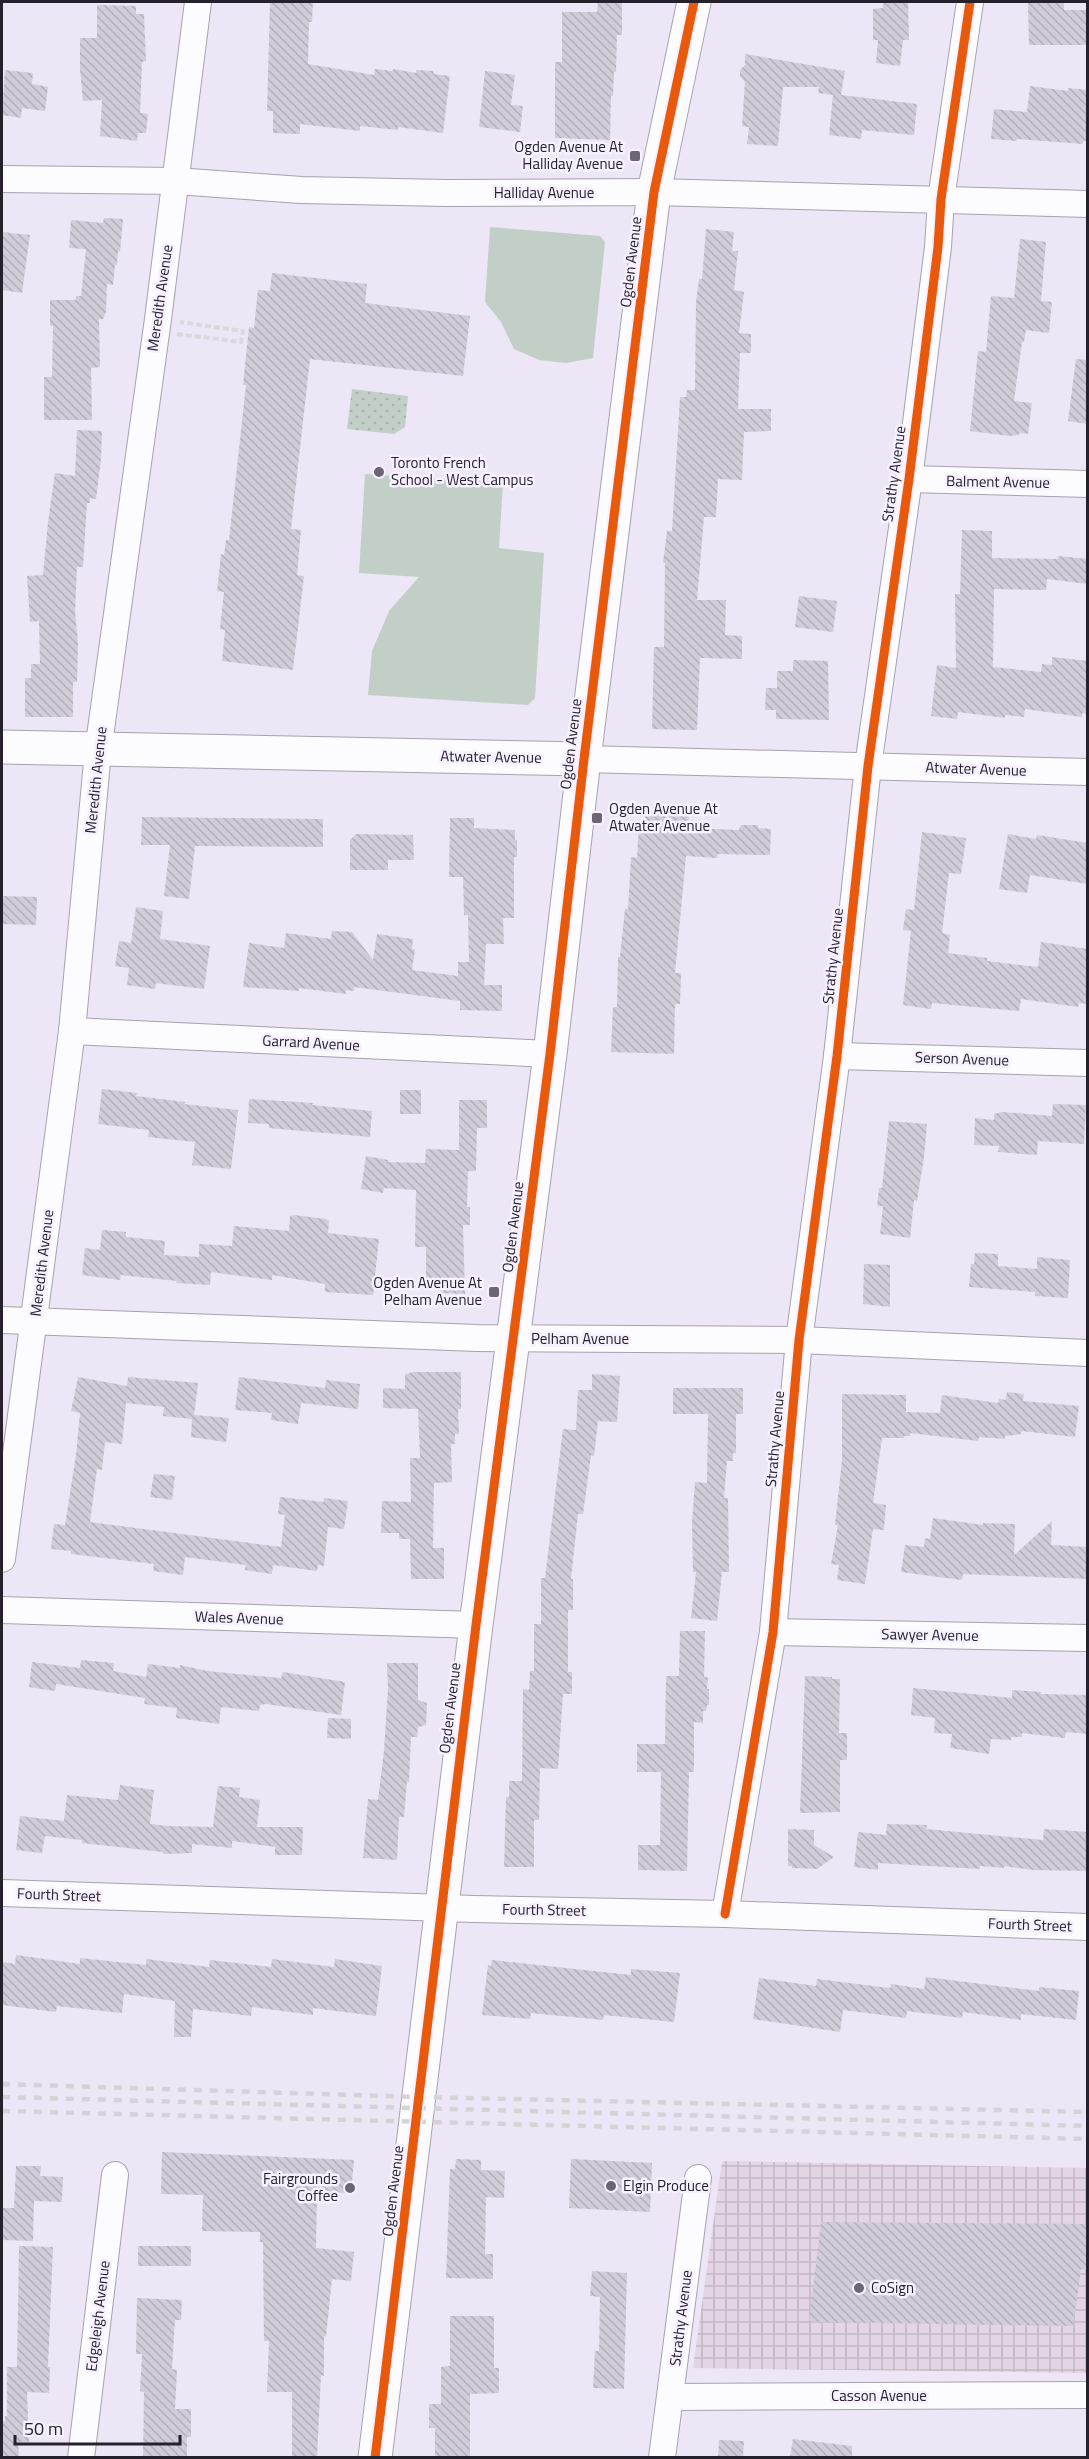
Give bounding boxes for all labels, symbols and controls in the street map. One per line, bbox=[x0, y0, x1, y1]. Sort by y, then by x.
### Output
place label: Ogden Avenue At Halliday Avenue bbox=[514, 135, 624, 175]
marker: Ogden Avenue At Halliday Avenue bbox=[628, 149, 642, 163]
street label: Halliday Avenue bbox=[494, 181, 594, 204]
street label: Ogden Avenue bbox=[614, 215, 647, 309]
street label: Meredith Avenue bbox=[141, 243, 178, 353]
street label: Strathy Avenue bbox=[875, 424, 912, 523]
place label: Toronto French School - West Campus bbox=[391, 451, 533, 491]
marker: Toronto French School - West Campus bbox=[372, 465, 386, 479]
street label: Balment Avenue bbox=[946, 469, 1050, 494]
street label: Ogden Avenue bbox=[554, 697, 587, 791]
street label: Meredith Avenue bbox=[78, 725, 113, 835]
street label: Atwater Avenue bbox=[440, 744, 542, 769]
street label: Atwater Avenue bbox=[925, 755, 1027, 782]
place label: Ogden Avenue At Atwater Avenue bbox=[609, 797, 718, 837]
marker: Ogden Avenue At Atwater Avenue bbox=[590, 811, 604, 825]
street label: Strathy Avenue bbox=[816, 907, 849, 1005]
street label: Garrard Avenue bbox=[262, 1028, 360, 1057]
street label: Serson Avenue bbox=[915, 1045, 1009, 1072]
street label: Ogden Avenue bbox=[496, 1180, 529, 1274]
street label: Meredith Avenue bbox=[24, 1208, 59, 1318]
place label: Ogden Avenue At Pelham Avenue bbox=[373, 1271, 483, 1311]
marker: Ogden Avenue At Pelham Avenue bbox=[487, 1285, 501, 1299]
street label: Pelham Avenue bbox=[531, 1327, 629, 1350]
street label: Strathy Avenue bbox=[759, 1390, 790, 1488]
street label: Wales Avenue bbox=[194, 1604, 284, 1631]
street label: Sawyer Avenue bbox=[881, 1622, 979, 1647]
street label: Ogden Avenue bbox=[433, 1661, 466, 1755]
street label: Fourth Street bbox=[17, 1882, 102, 1907]
street label: Fourth Street bbox=[502, 1897, 587, 1922]
street label: Fourth Street bbox=[988, 1912, 1073, 1937]
street label: Ogden Avenue bbox=[376, 2144, 409, 2238]
place label: Fairgrounds Coffee bbox=[263, 2167, 338, 2207]
place label: Elgin Produce bbox=[623, 2174, 709, 2197]
marker: Elgin Produce bbox=[604, 2179, 618, 2193]
marker: Fairgrounds Coffee bbox=[343, 2181, 357, 2195]
street label: Edgeleigh Avenue bbox=[79, 2259, 116, 2373]
street label: Strathy Avenue bbox=[663, 2269, 698, 2367]
place label: CoSign bbox=[871, 2276, 914, 2299]
marker: CoSign bbox=[852, 2281, 866, 2295]
street label: Casson Avenue bbox=[831, 2384, 927, 2407]
scale bar bbox=[15, 2408, 180, 2446]
text: 50 m bbox=[24, 2415, 63, 2442]

